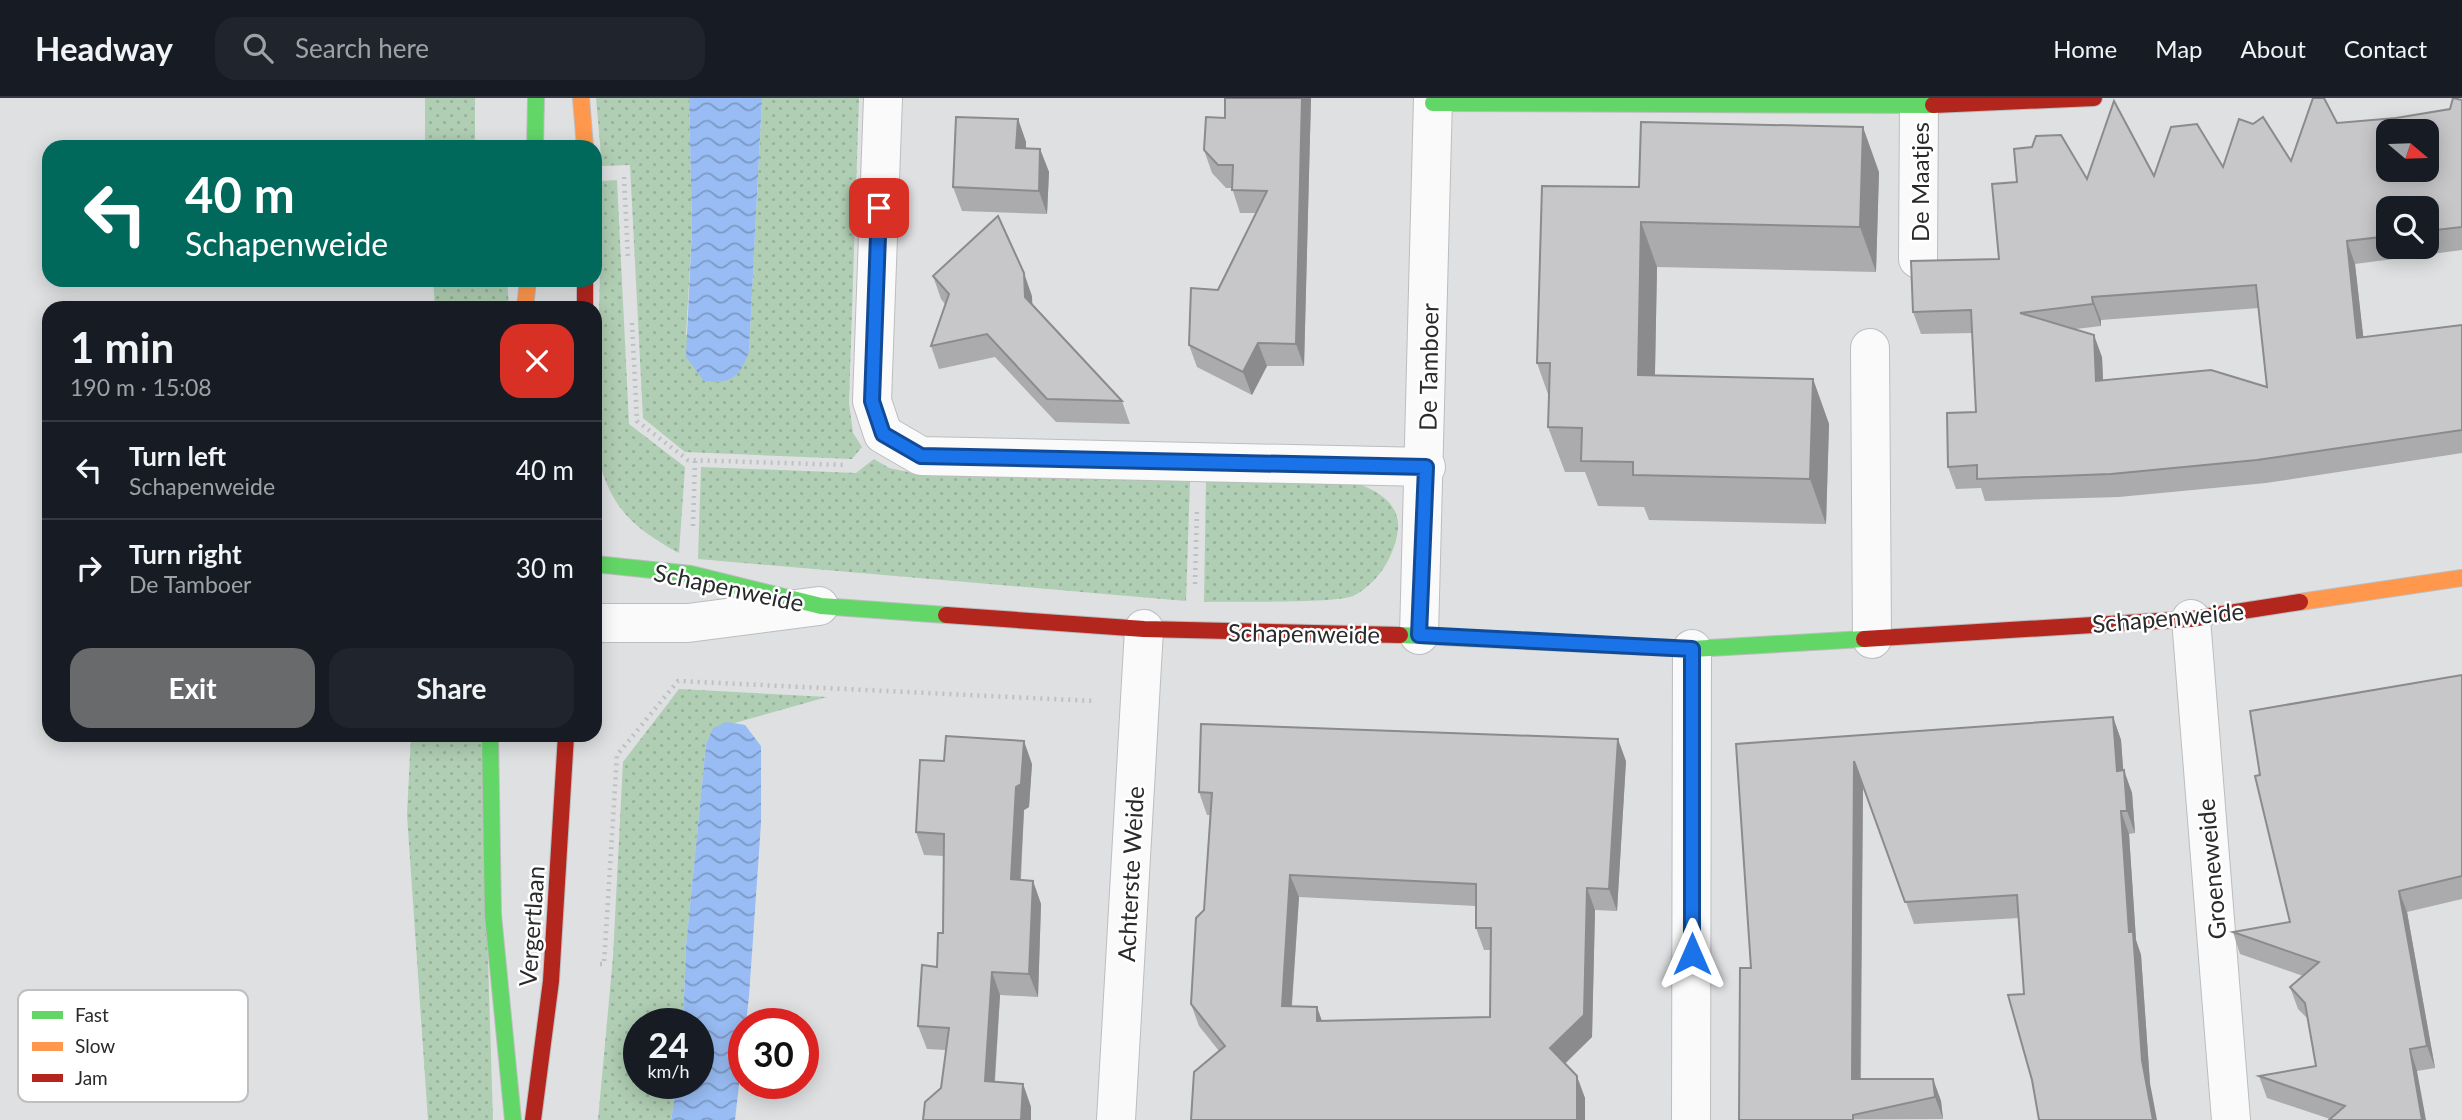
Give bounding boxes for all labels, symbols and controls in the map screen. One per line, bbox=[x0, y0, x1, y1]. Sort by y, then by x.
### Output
search box bbox=[215, 17, 705, 80]
text: Headway bbox=[35, 28, 173, 68]
icon: search bbox=[239, 29, 277, 67]
text: Search here bbox=[295, 32, 429, 64]
text: Home bbox=[2053, 34, 2117, 63]
text: Map bbox=[2155, 34, 2203, 63]
text: About bbox=[2241, 34, 2306, 63]
text: Contact bbox=[2344, 34, 2427, 63]
north arrow bbox=[2376, 119, 2440, 182]
map controls bbox=[2376, 119, 2439, 259]
street label: De Maatjes bbox=[1905, 122, 1934, 242]
text: 40 m bbox=[185, 165, 295, 223]
icon: left bbox=[70, 168, 161, 259]
pin bbox=[849, 178, 909, 238]
icon: arrive bbox=[860, 189, 898, 227]
button: search bbox=[2376, 196, 2439, 259]
text: Schapenweide bbox=[185, 224, 388, 263]
street label: De Tamboer bbox=[1412, 303, 1444, 431]
text: 1 min bbox=[70, 322, 174, 372]
button: close bbox=[500, 324, 574, 398]
text: 190 m · 15:08 bbox=[70, 373, 212, 401]
text: Turn left bbox=[129, 440, 226, 472]
icon: left bbox=[70, 451, 108, 489]
text: 40 m bbox=[516, 454, 574, 486]
text: Schapenweide bbox=[129, 472, 275, 500]
text: Turn right bbox=[129, 538, 242, 570]
icon: right bbox=[70, 549, 108, 587]
text: 30 m bbox=[516, 552, 574, 584]
street label: Schapenweide bbox=[651, 557, 807, 617]
text: De Tamboer bbox=[129, 570, 251, 598]
street label: Schapenweide bbox=[2091, 596, 2245, 638]
street label: Schapenweide bbox=[1228, 617, 1380, 649]
button: Exit bbox=[70, 648, 315, 728]
button: Share bbox=[329, 648, 574, 728]
street label: Achterste Weide bbox=[1111, 785, 1149, 963]
street label: Groeneweide bbox=[2190, 797, 2232, 941]
street label: Vergertlaan bbox=[512, 865, 550, 987]
position arrow bbox=[1655, 917, 1729, 991]
legend bbox=[18, 990, 248, 1102]
text: Fast bbox=[75, 1003, 109, 1026]
speed limit sign: 30 bbox=[728, 1008, 819, 1099]
text: 24 bbox=[648, 1023, 689, 1065]
text: Slow bbox=[75, 1034, 115, 1057]
text: km/h bbox=[647, 1060, 690, 1082]
text: Jam bbox=[75, 1066, 108, 1089]

